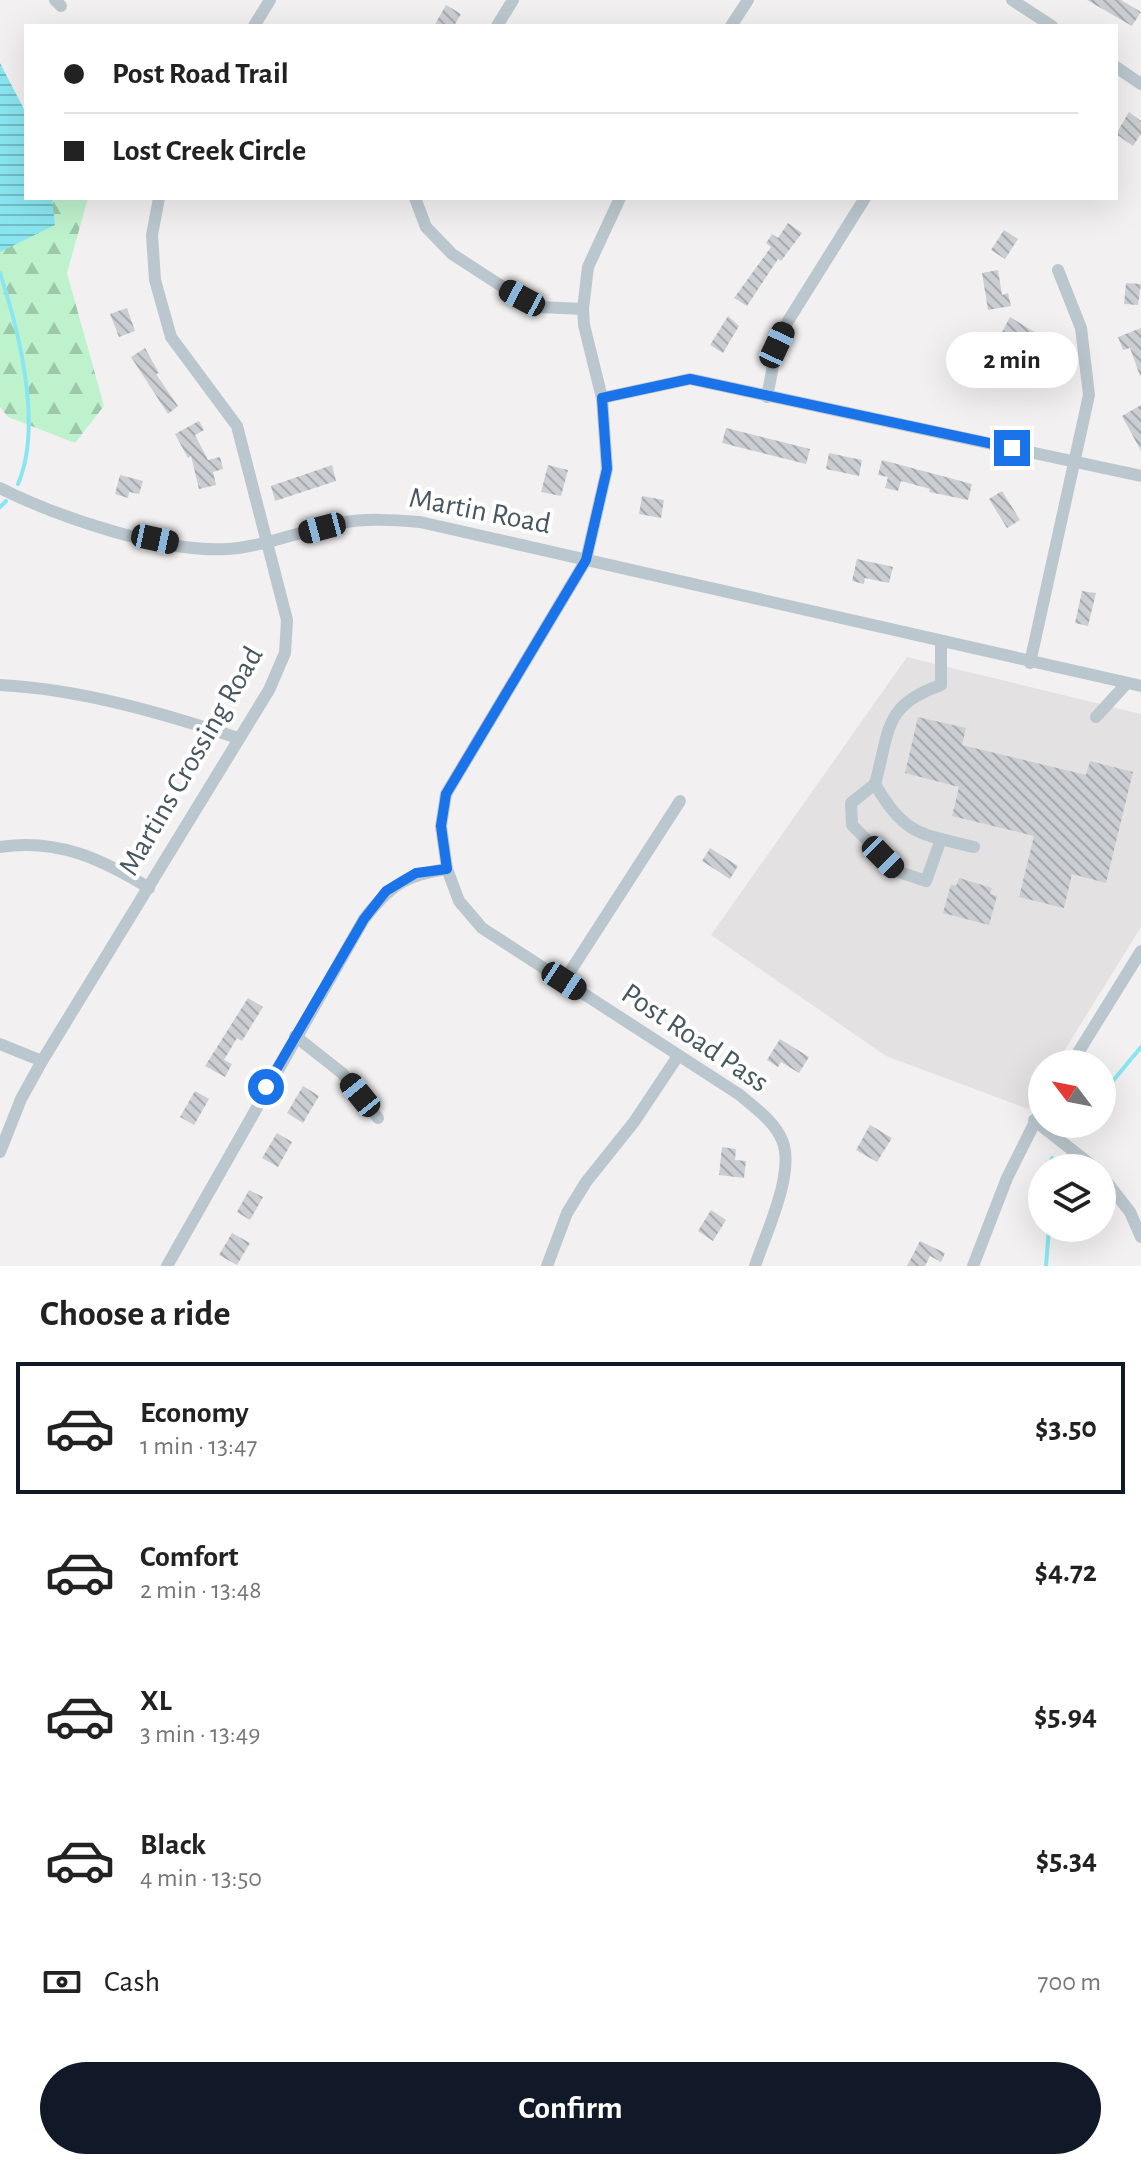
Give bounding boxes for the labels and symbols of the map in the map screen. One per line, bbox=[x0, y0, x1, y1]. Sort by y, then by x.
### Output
car bbox=[495, 276, 549, 320]
car bbox=[756, 318, 798, 372]
callout: 2 min bbox=[946, 332, 1078, 388]
route end bbox=[994, 430, 1030, 466]
street label: Martin Road bbox=[407, 483, 553, 539]
car bbox=[296, 510, 348, 546]
car bbox=[129, 522, 181, 556]
street label: Martins Crossing Road bbox=[113, 642, 269, 880]
car bbox=[858, 832, 908, 882]
car bbox=[537, 958, 591, 1004]
street label: Post Road Pass bbox=[616, 978, 774, 1098]
north arrow bbox=[1028, 1050, 1116, 1138]
route start bbox=[248, 1069, 284, 1105]
car bbox=[336, 1069, 384, 1121]

